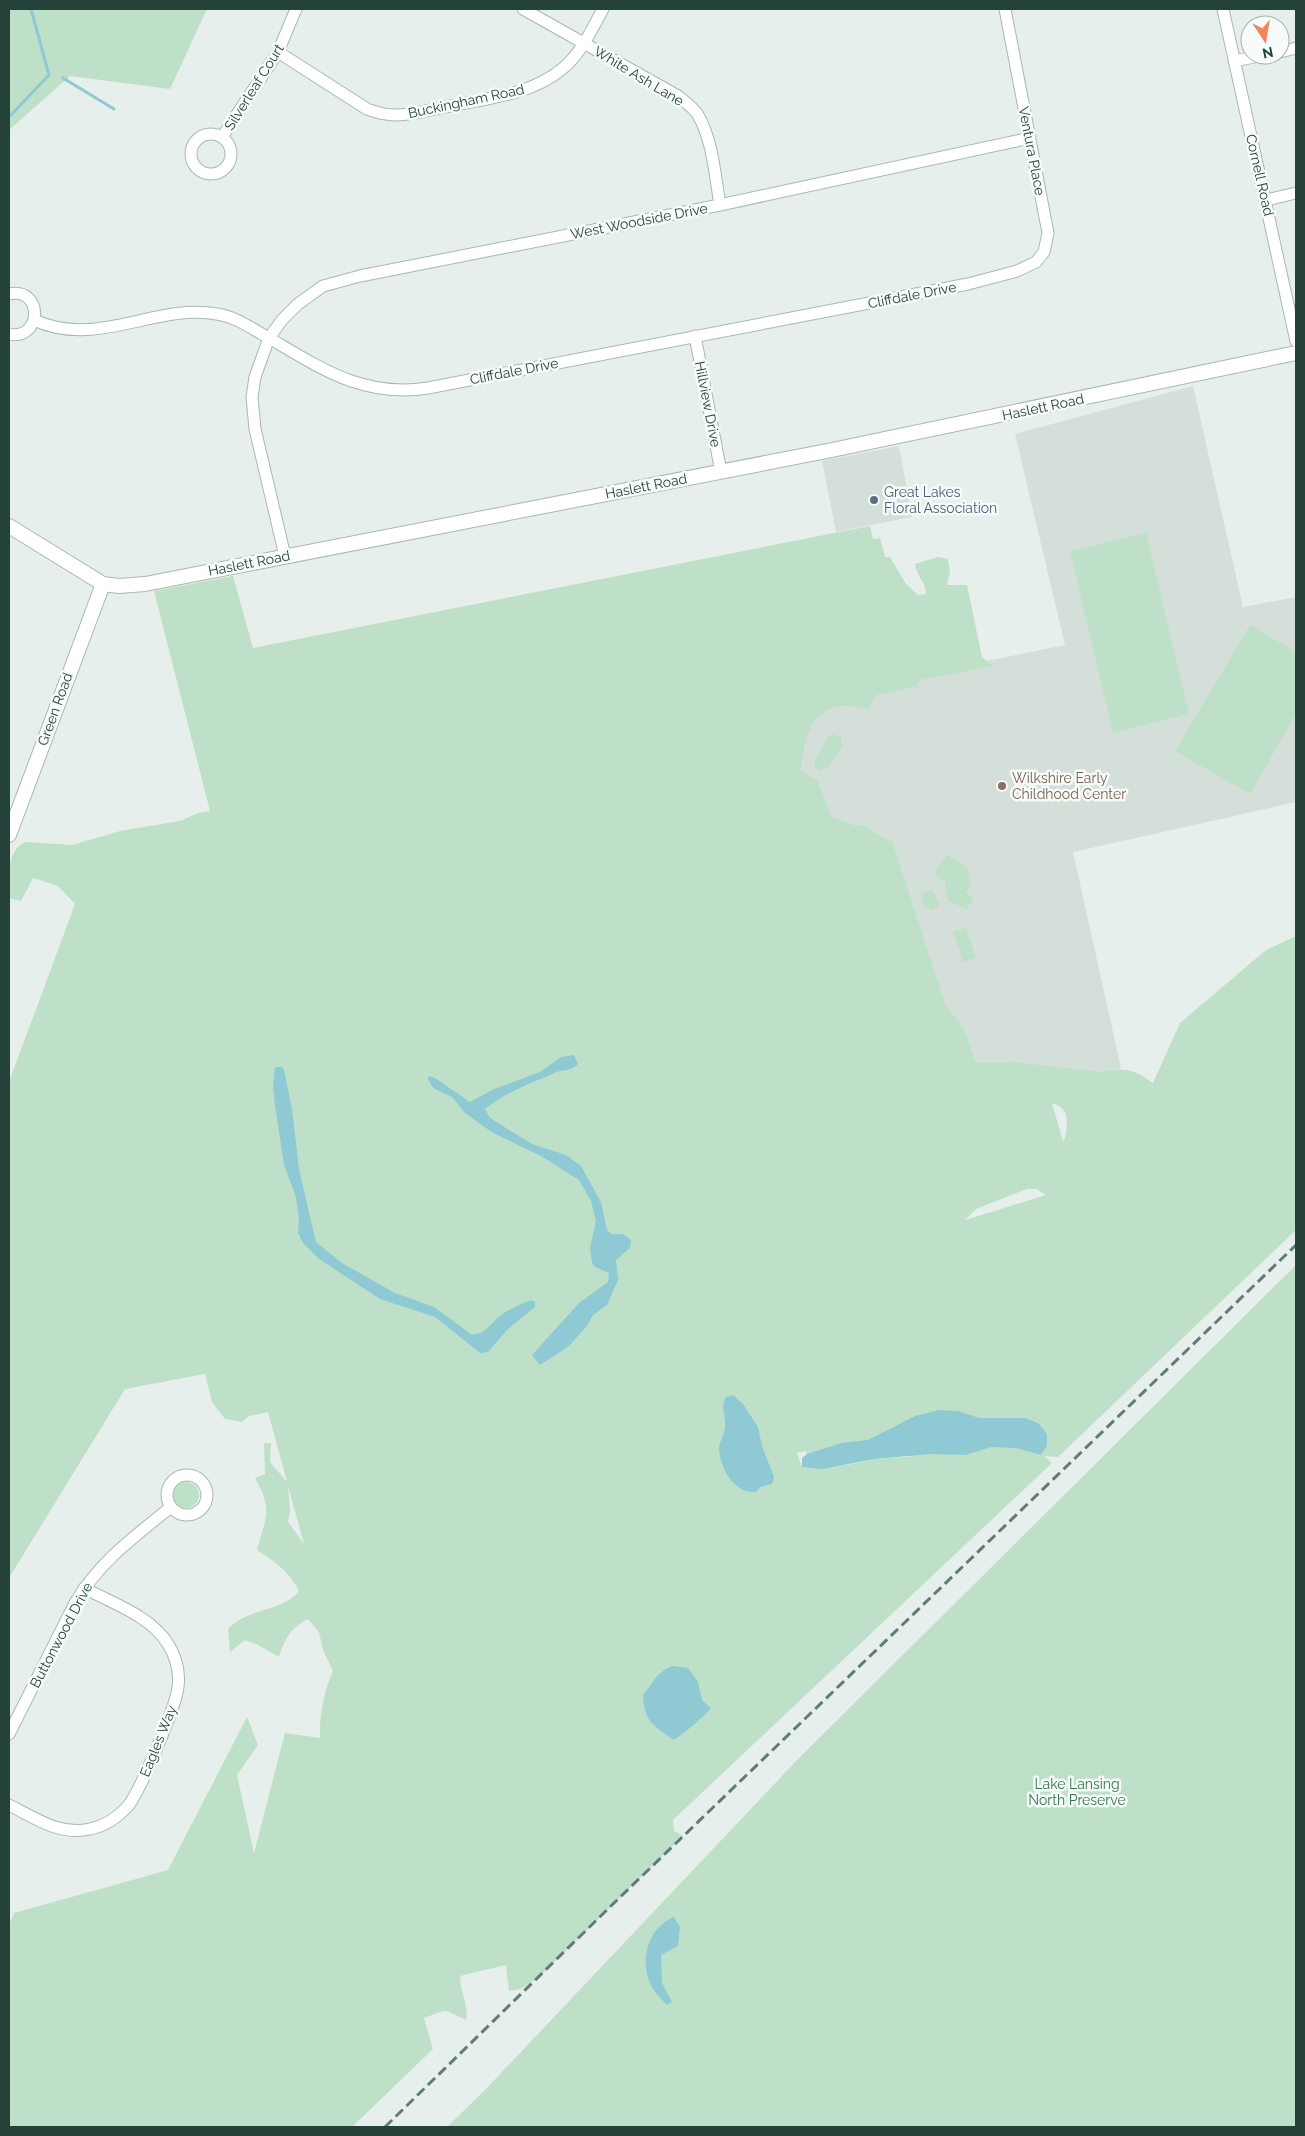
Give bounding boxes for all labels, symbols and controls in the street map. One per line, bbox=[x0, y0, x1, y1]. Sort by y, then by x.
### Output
north arrow bbox=[1240, 15, 1290, 65]
street label: Silverleaf Court bbox=[221, 41, 287, 133]
street label: White Ash Lane bbox=[591, 43, 687, 109]
text: N bbox=[1261, 44, 1275, 62]
street label: Buckingham Road bbox=[406, 81, 526, 121]
street label: Ventura Place bbox=[1016, 105, 1048, 197]
street label: Cornell Road bbox=[1243, 132, 1277, 218]
street label: West Woodside Drive bbox=[569, 200, 709, 242]
street label: Cliffdale Drive bbox=[866, 279, 958, 311]
street label: Cliffdale Drive bbox=[468, 355, 560, 387]
street label: Hillview Drive bbox=[692, 360, 724, 448]
street label: Haslett Road bbox=[1001, 391, 1085, 423]
street label: Haslett Road bbox=[604, 470, 688, 502]
place label: Great Lakes Floral Association bbox=[884, 484, 997, 516]
marker: Great Lakes Floral Association bbox=[868, 494, 880, 506]
street label: Haslett Road bbox=[207, 547, 291, 579]
street label: Green Road bbox=[34, 670, 76, 748]
place label: Wilkshire Early Childhood Center bbox=[1012, 770, 1126, 802]
marker: Wilkshire Early Childhood Center bbox=[996, 780, 1008, 792]
street label: Buttonwood Drive bbox=[27, 1580, 95, 1690]
street label: Eagles Way bbox=[136, 1703, 180, 1779]
park label: Lake Lansing North Preserve bbox=[1028, 1776, 1126, 1808]

